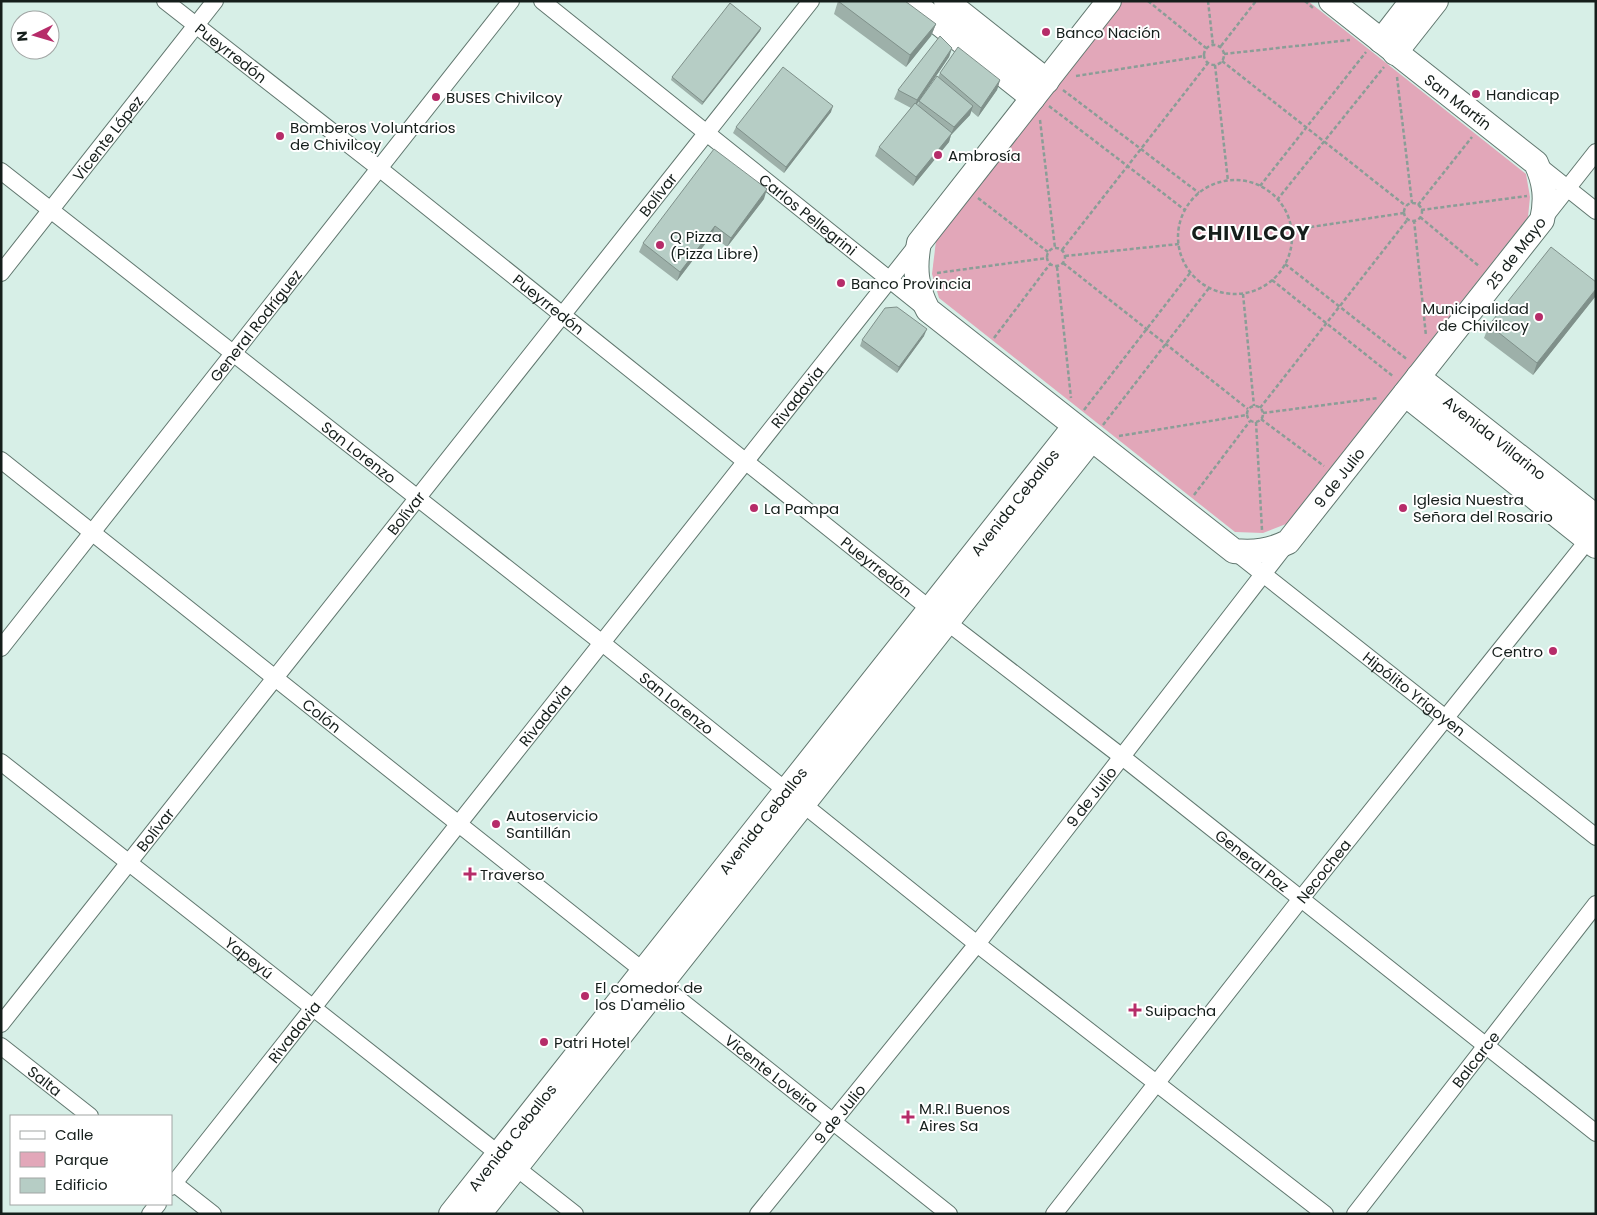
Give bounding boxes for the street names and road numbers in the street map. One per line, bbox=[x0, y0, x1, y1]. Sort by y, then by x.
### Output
street label: Pueyrredón bbox=[191, 18, 272, 87]
street label: San Martín bbox=[1420, 69, 1496, 135]
street label: Vicente López bbox=[67, 91, 148, 185]
street label: Bolívar bbox=[634, 168, 682, 221]
street label: Carlos Pellegrini bbox=[755, 169, 861, 260]
street label: 25 de Mayo bbox=[1481, 212, 1551, 294]
street label: General Rodríguez bbox=[205, 265, 306, 386]
street label: Pueyrredón bbox=[509, 269, 589, 339]
street label: Rivadavia bbox=[766, 361, 828, 432]
street label: Avenida Villarino bbox=[1439, 391, 1551, 485]
street label: San Lorenzo bbox=[317, 416, 401, 488]
street label: 9 de Julio bbox=[1308, 443, 1369, 512]
street label: Avenida Ceballos bbox=[966, 444, 1064, 560]
street label: Bolívar bbox=[382, 486, 430, 539]
street label: Pueyrredón bbox=[837, 531, 917, 601]
street label: Hipólito Yrigoyen bbox=[1359, 646, 1470, 741]
street label: San Lorenzo bbox=[635, 667, 718, 739]
street label: Rivadavia bbox=[514, 680, 576, 751]
street label: Colón bbox=[298, 693, 346, 737]
street label: Avenida Ceballos bbox=[714, 762, 812, 878]
street label: 9 de Julio bbox=[1061, 762, 1121, 831]
street label: Bolívar bbox=[131, 803, 179, 856]
street label: General Paz bbox=[1211, 824, 1294, 896]
street label: Necochea bbox=[1291, 834, 1355, 908]
street label: Yapeyú bbox=[221, 932, 278, 983]
street label: Rivadavia bbox=[263, 996, 325, 1067]
street label: Balcarce bbox=[1447, 1027, 1504, 1092]
street label: Vicente Loveira bbox=[721, 1029, 823, 1117]
street label: Salta bbox=[23, 1061, 67, 1101]
street label: Avenida Ceballos bbox=[463, 1079, 561, 1195]
street label: 9 de Julio bbox=[809, 1079, 870, 1148]

